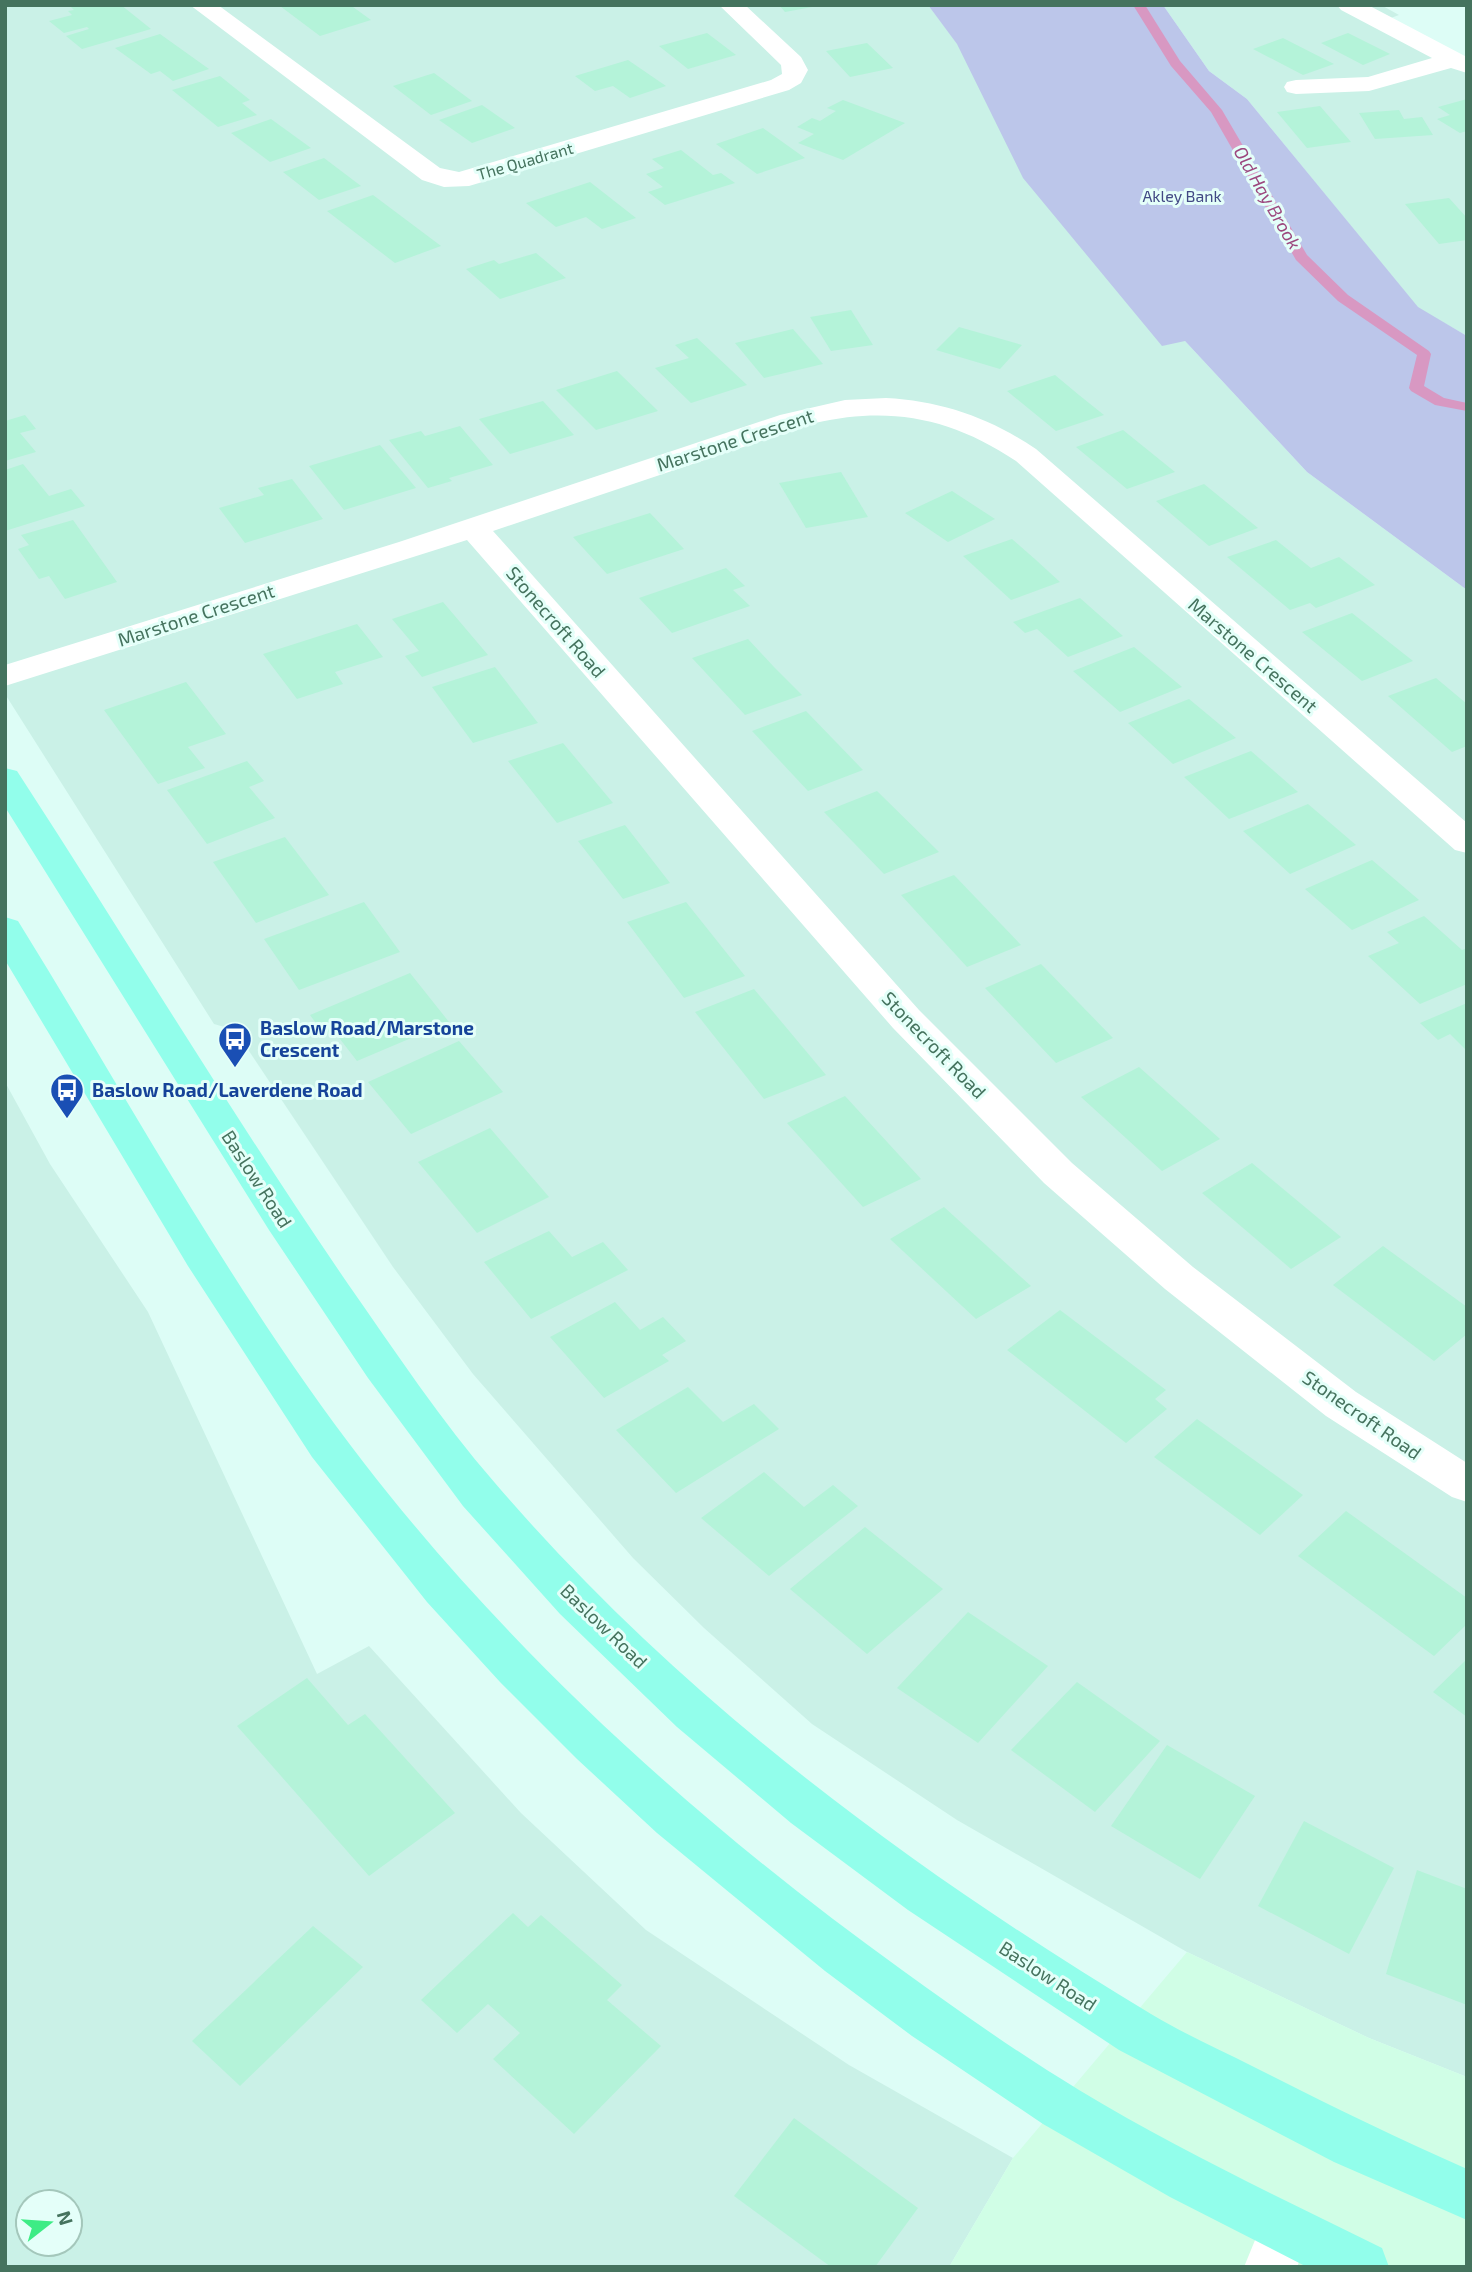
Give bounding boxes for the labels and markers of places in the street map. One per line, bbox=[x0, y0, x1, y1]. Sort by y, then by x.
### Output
place label: Baslow Road/Marstone Crescent bbox=[260, 1016, 474, 1061]
bus stop icon: Baslow Road/Marstone Crescent bbox=[216, 1020, 254, 1069]
bus stop icon: Baslow Road/Laverdene Road bbox=[48, 1071, 86, 1120]
place label: Baslow Road/Laverdene Road bbox=[92, 1078, 363, 1101]

